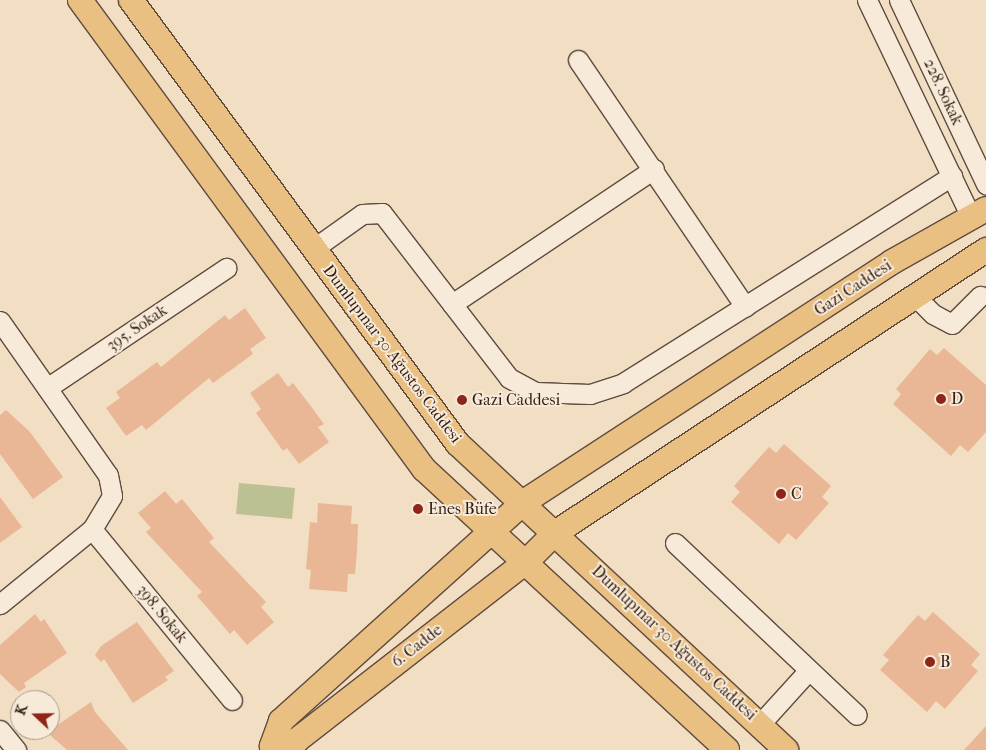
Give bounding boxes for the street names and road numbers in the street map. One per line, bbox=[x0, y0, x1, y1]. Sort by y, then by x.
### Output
street label: 228. Sokak bbox=[919, 56, 967, 128]
street label: Gazi Caddesi bbox=[811, 256, 895, 320]
street label: Dumlupınar 30 Ağustos Caddesi bbox=[319, 261, 465, 447]
street label: 395. Sokak bbox=[103, 301, 171, 355]
street label: Dumlupınar 30 Ağustos Caddesi bbox=[588, 562, 760, 724]
street label: 398. Sokak bbox=[133, 581, 191, 647]
street label: 6. Cadde bbox=[388, 620, 446, 672]

